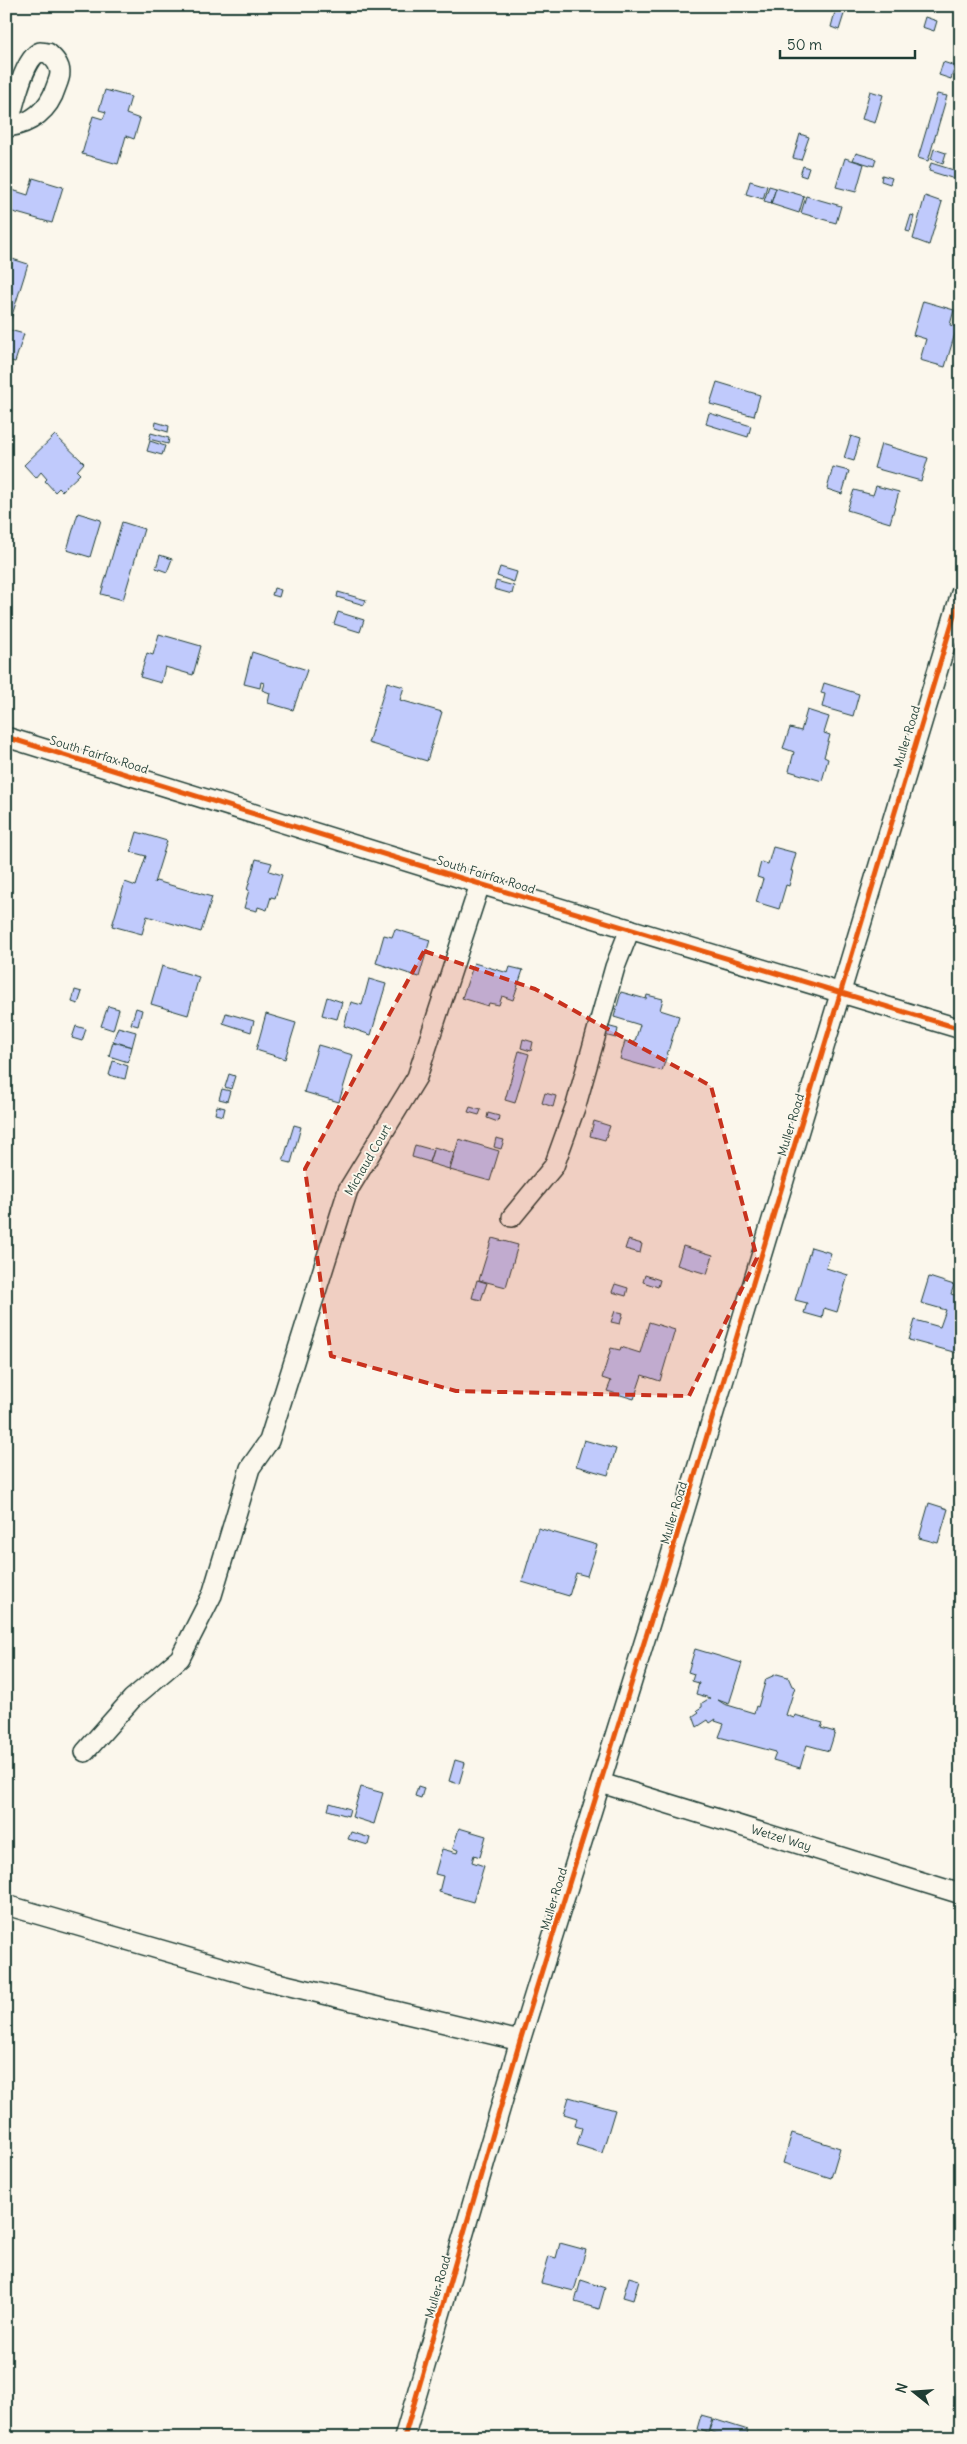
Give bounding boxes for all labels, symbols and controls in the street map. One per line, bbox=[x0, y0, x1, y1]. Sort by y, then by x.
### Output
scale bar bbox=[780, 28, 914, 60]
text: 50 m bbox=[787, 35, 822, 54]
street label: Muller Road bbox=[890, 704, 923, 770]
street label: South Fairfax Road bbox=[48, 732, 150, 777]
street label: South Fairfax Road bbox=[435, 852, 537, 897]
street label: Muller Road bbox=[774, 1092, 807, 1158]
street label: Michaud Court bbox=[341, 1122, 394, 1198]
street label: Muller Road bbox=[657, 1480, 690, 1546]
street label: Wetzel Way bbox=[749, 1821, 813, 1854]
street label: Muller Road bbox=[537, 1866, 570, 1932]
street label: Muller Road bbox=[421, 2254, 454, 2320]
north arrow bbox=[890, 2366, 940, 2416]
text: N bbox=[892, 2381, 912, 2395]

